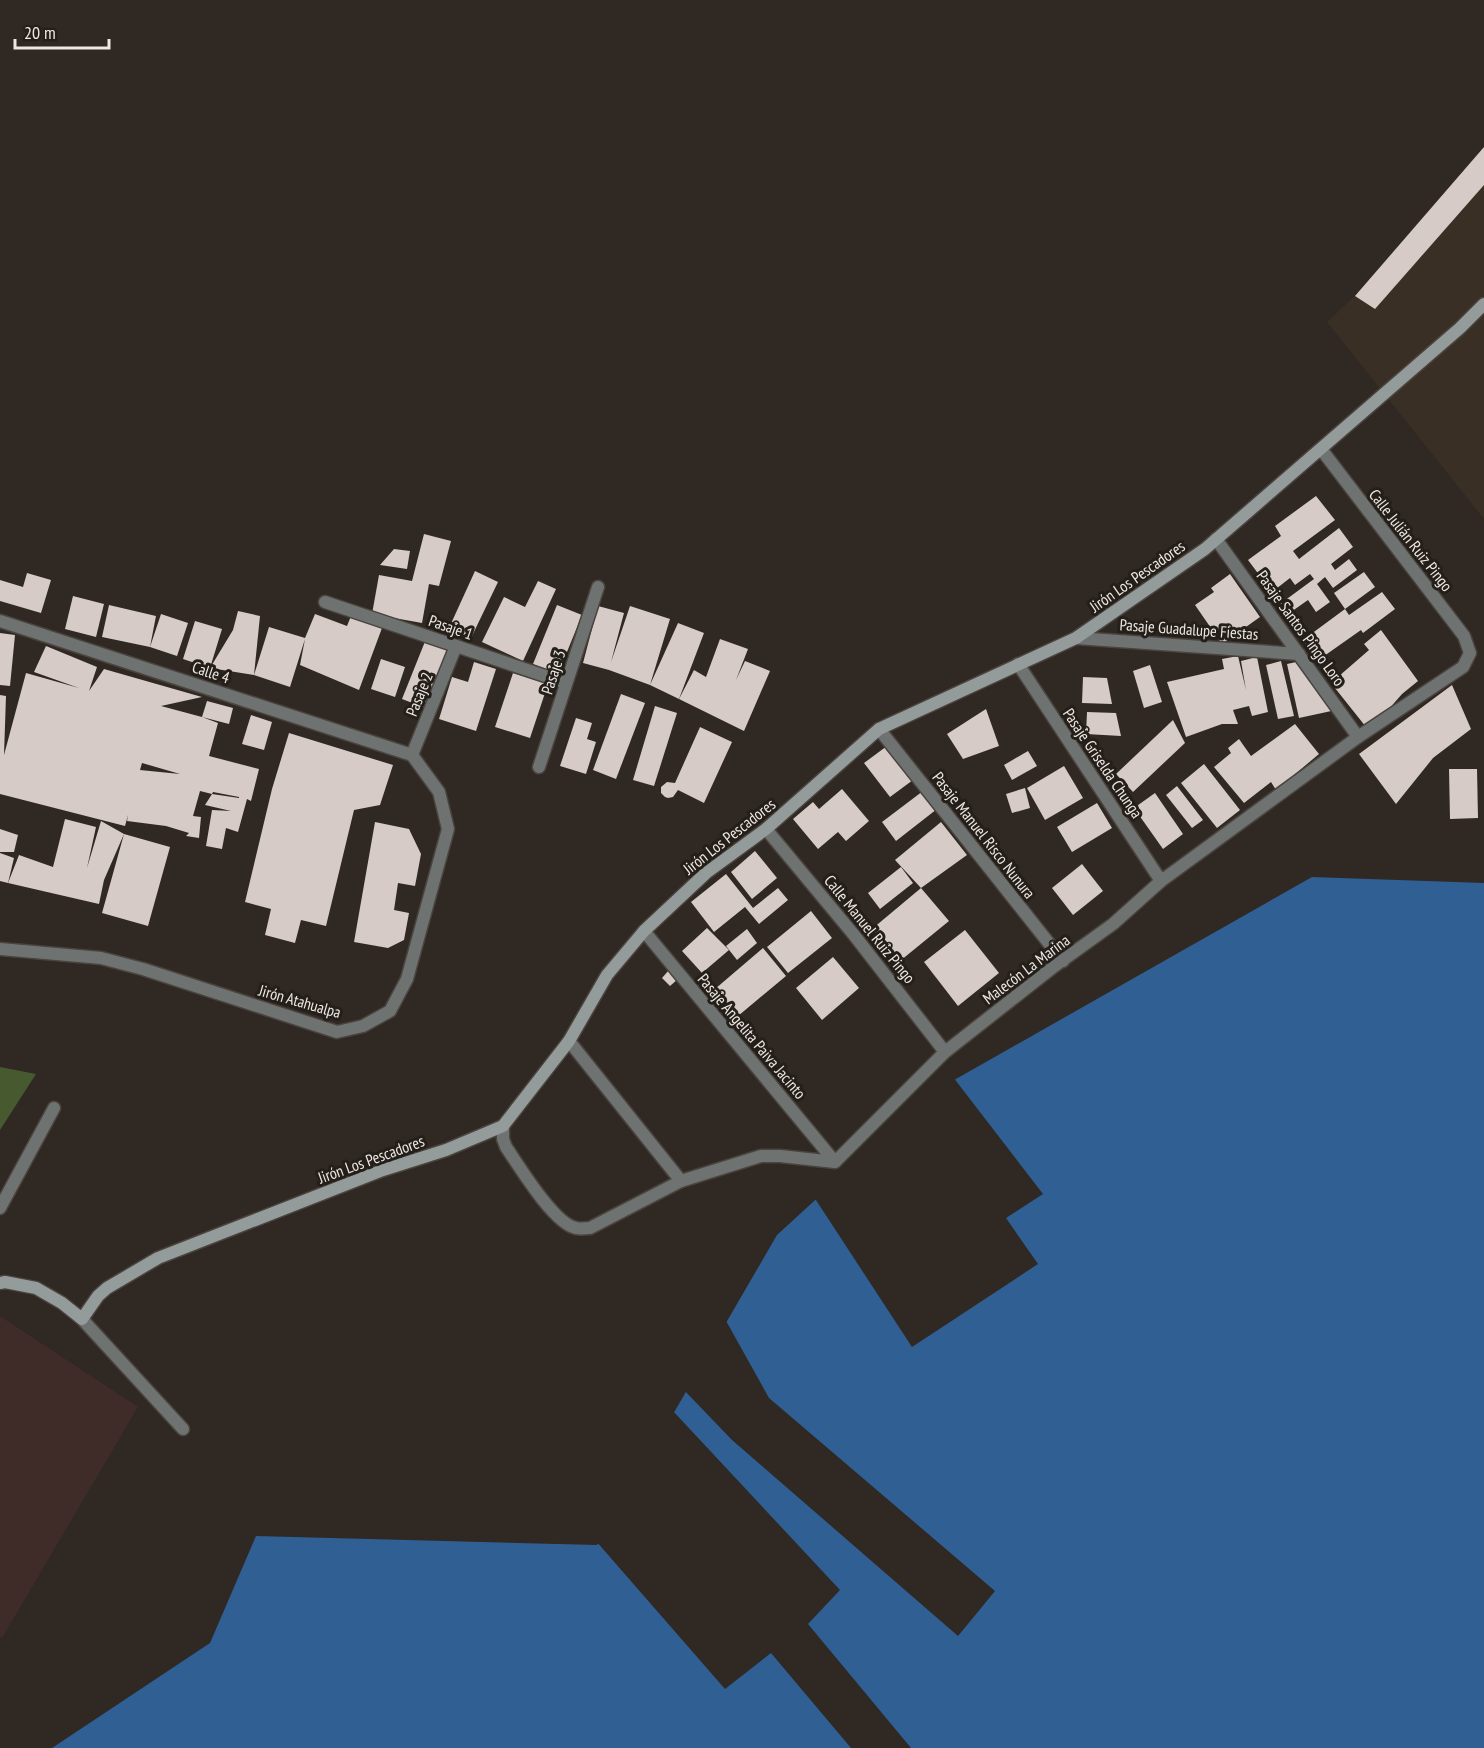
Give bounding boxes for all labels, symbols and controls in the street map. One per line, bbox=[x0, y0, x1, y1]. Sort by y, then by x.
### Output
scale bar bbox=[15, 12, 110, 50]
text: 20 m bbox=[24, 21, 56, 44]
street label: Calle Julián Ruiz Pingo bbox=[1365, 485, 1457, 595]
street label: Jirón Los Pescadores bbox=[1085, 536, 1189, 617]
street label: Pasaje Santos Pingo Loro bbox=[1252, 566, 1350, 690]
street label: Pasaje 1 bbox=[426, 610, 476, 644]
street label: Pasaje Guadalupe Fiestas bbox=[1119, 614, 1259, 644]
street label: Pasaje 3 bbox=[536, 647, 570, 697]
street label: Calle 4 bbox=[190, 657, 232, 687]
street label: Pasaje 2 bbox=[401, 669, 437, 719]
street label: Pasaje Griselda Chunga bbox=[1059, 704, 1147, 822]
street label: Pasaje Manuel Risco Nunura bbox=[928, 768, 1040, 902]
street label: Jirón Los Pescadores bbox=[678, 794, 779, 879]
street label: Calle Manuel Ruiz Pingo bbox=[820, 871, 920, 987]
street label: Malecón La Marina bbox=[979, 930, 1073, 1008]
street label: Pasaje Angelita Paiva Jacinto bbox=[694, 969, 810, 1103]
street label: Jirón Atahualpa bbox=[256, 980, 343, 1022]
street label: Jirón Los Pescadores bbox=[314, 1130, 427, 1188]

